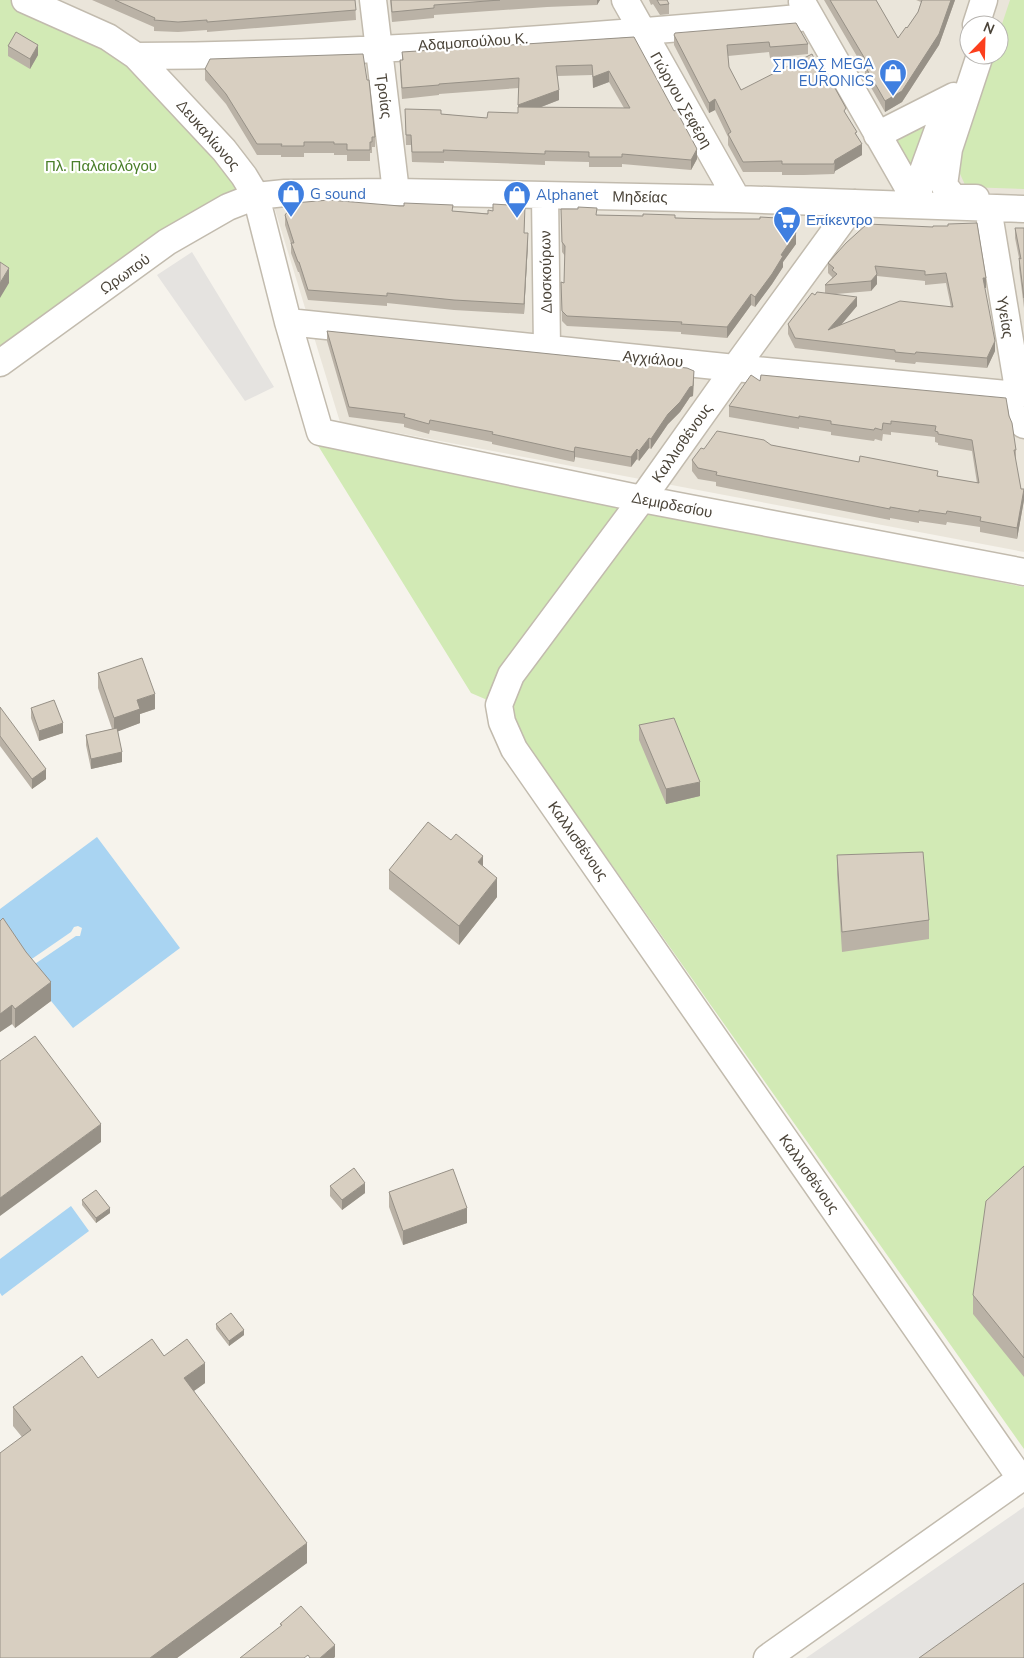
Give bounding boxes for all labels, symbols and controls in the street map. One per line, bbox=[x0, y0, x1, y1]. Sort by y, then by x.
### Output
north arrow bbox=[959, 15, 1009, 65]
text: N bbox=[980, 18, 997, 39]
street label: Αδαμοπούλου Κ. bbox=[417, 28, 529, 56]
street label: Γιώργου Σεφέρη bbox=[645, 48, 717, 152]
place label: ΣΠΙΘΑΣ MEGA EURONICS bbox=[772, 54, 874, 91]
shop icon: ΣΠΙΘΑΣ MEGA EURONICS bbox=[878, 58, 908, 97]
street label: Τροίας bbox=[371, 72, 397, 120]
street label: Δευκαλίωνος bbox=[172, 95, 244, 175]
park label: Πλ. Παλαιολόγου bbox=[45, 156, 157, 176]
shop icon: G sound bbox=[276, 179, 306, 218]
shop icon: Alphanet bbox=[502, 180, 532, 219]
place label: G sound bbox=[310, 184, 366, 204]
place label: Alphanet bbox=[536, 185, 599, 205]
street label: Μηδείας bbox=[612, 187, 668, 207]
supermarket icon: Επίκεντρο bbox=[772, 205, 802, 244]
place label: Επίκεντρο bbox=[806, 210, 873, 230]
street label: Διοσκούρων bbox=[535, 230, 557, 314]
street label: Ωρωπού bbox=[96, 249, 154, 299]
street label: Υγείας bbox=[992, 294, 1018, 340]
street label: Αγχιάλου bbox=[622, 346, 684, 372]
street label: Καλλισθένους bbox=[647, 399, 717, 487]
street label: Δεμιρδεσίου bbox=[630, 487, 714, 523]
street label: Καλλισθένους bbox=[543, 797, 613, 885]
street label: Καλλισθένους bbox=[774, 1130, 844, 1218]

